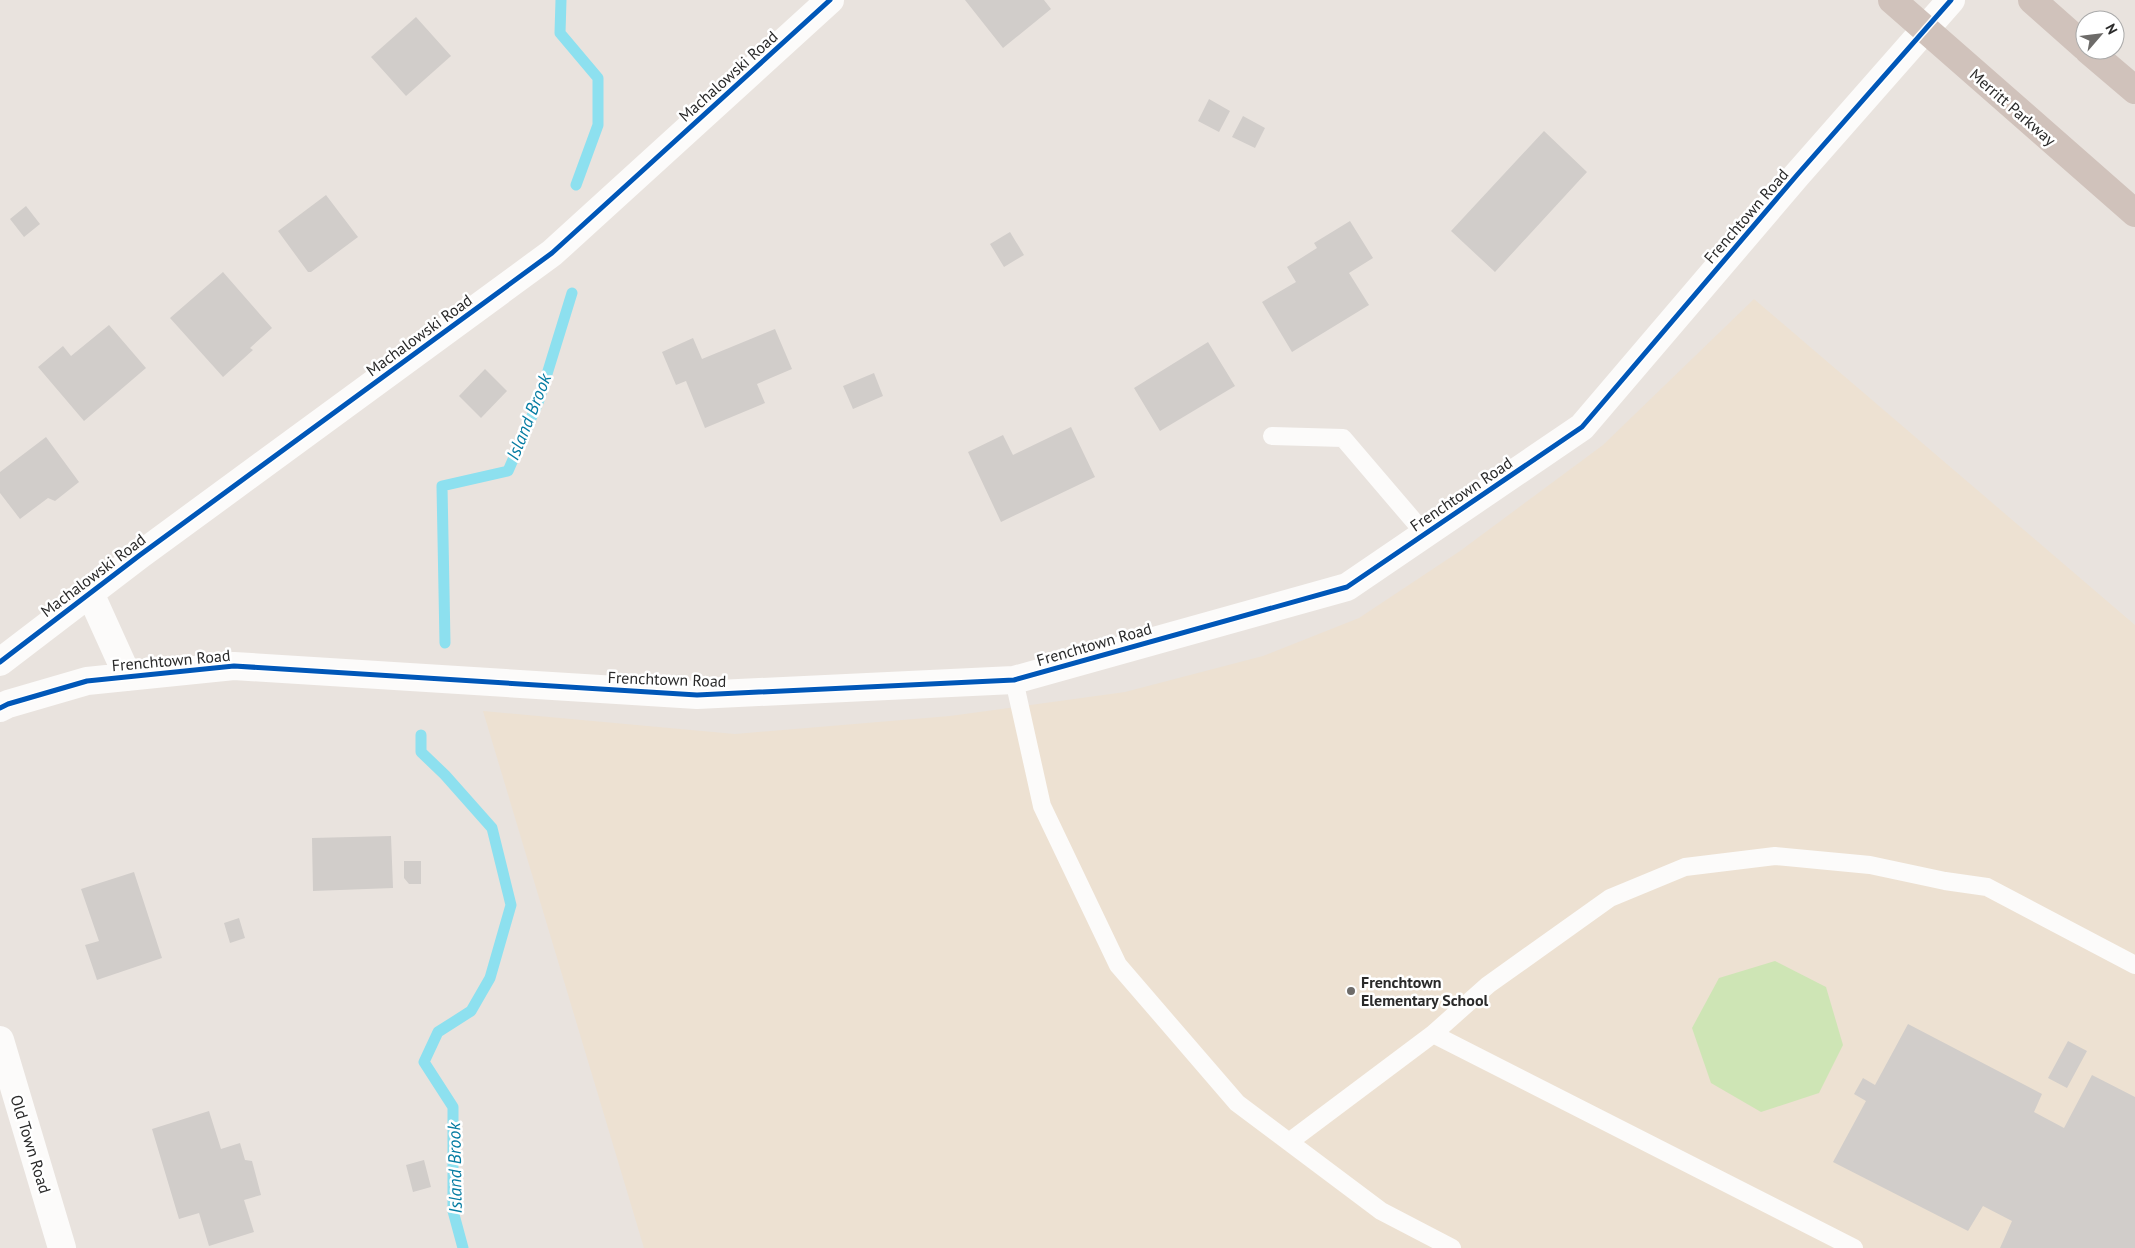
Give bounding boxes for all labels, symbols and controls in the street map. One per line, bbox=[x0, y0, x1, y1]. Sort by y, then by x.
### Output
north arrow bbox=[2075, 10, 2125, 60]
text: N bbox=[2101, 21, 2122, 37]
street label: Machalowski Road bbox=[674, 26, 782, 126]
street label: Merritt Parkway bbox=[1966, 64, 2061, 150]
street label: Frenchtown Road bbox=[1699, 165, 1793, 267]
street label: Machalowski Road bbox=[362, 290, 476, 380]
water label: Island Brook bbox=[501, 369, 557, 463]
street label: Frenchtown Road bbox=[1406, 452, 1516, 536]
street label: Machalowski Road bbox=[37, 529, 149, 621]
street label: Frenchtown Road bbox=[1034, 618, 1154, 670]
street label: Frenchtown Road bbox=[111, 645, 231, 675]
street label: Frenchtown Road bbox=[607, 667, 727, 691]
place label: Frenchtown Elementary School bbox=[1361, 972, 1488, 1010]
marker: Frenchtown Elementary School bbox=[1345, 985, 1357, 997]
street label: Old Town Road bbox=[7, 1092, 55, 1196]
water label: Island Brook bbox=[442, 1121, 467, 1214]

